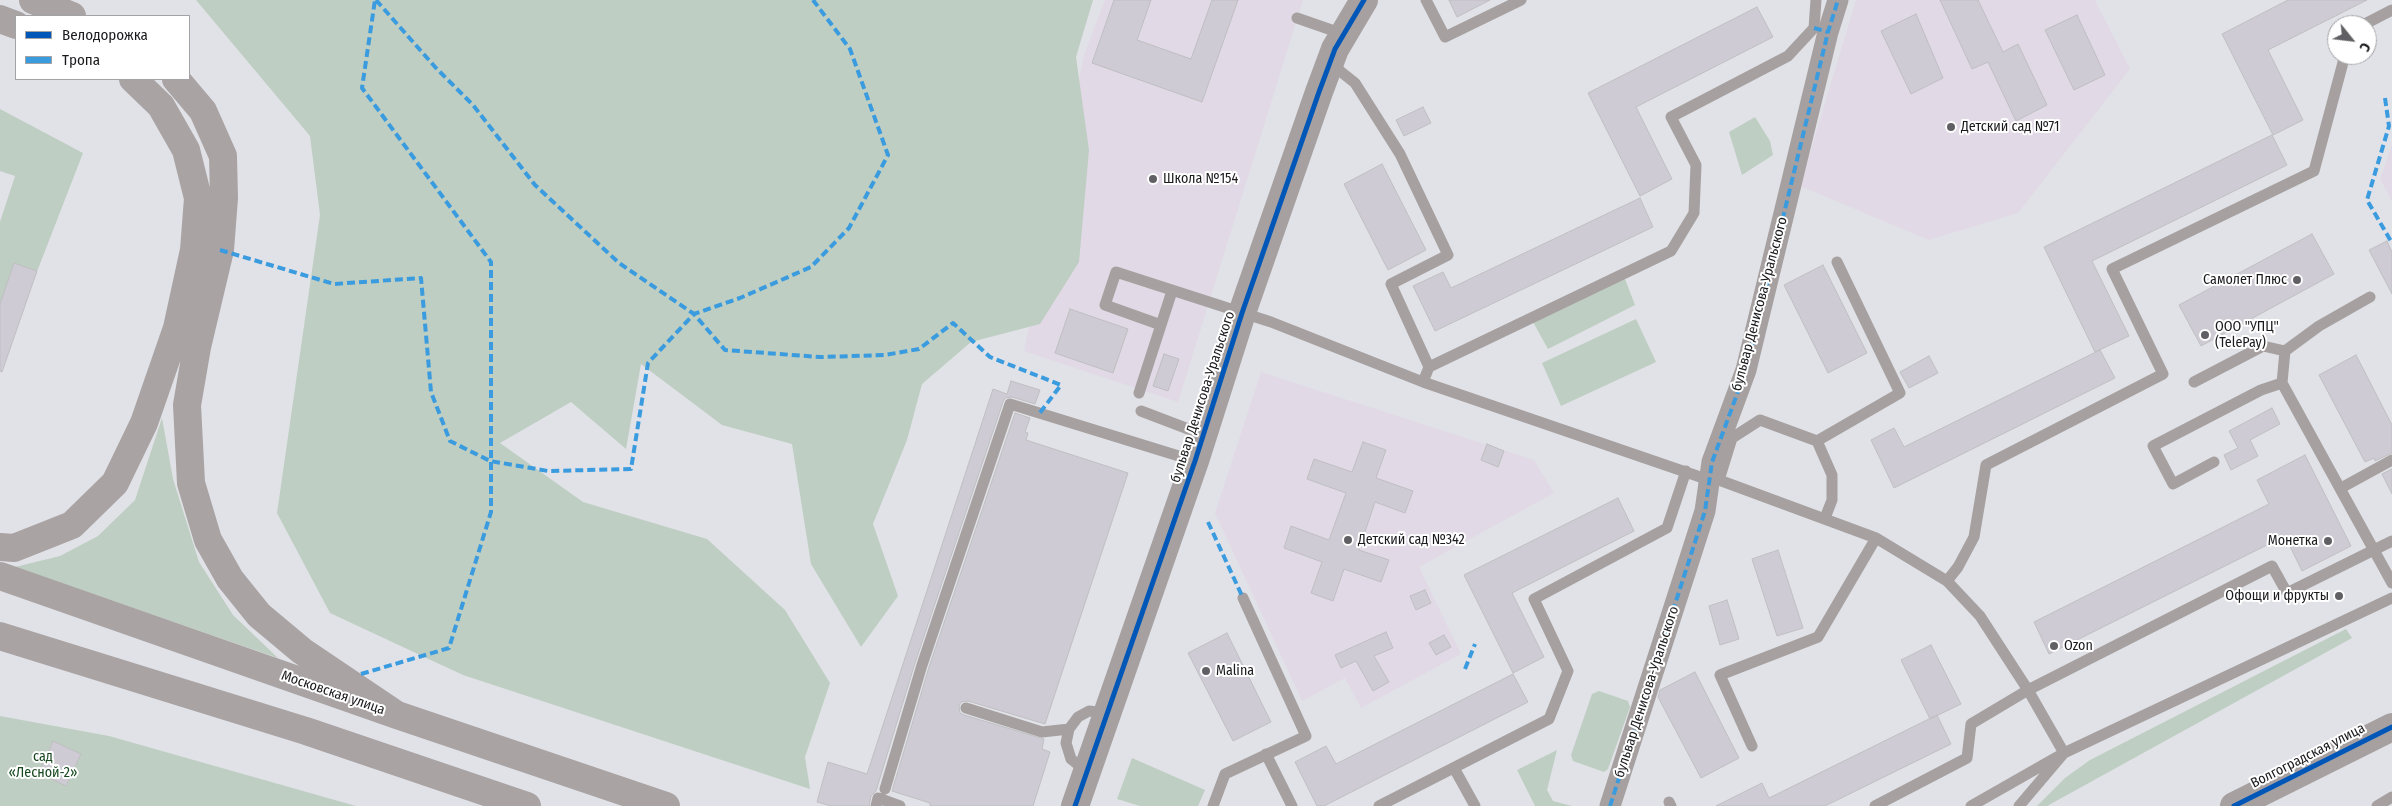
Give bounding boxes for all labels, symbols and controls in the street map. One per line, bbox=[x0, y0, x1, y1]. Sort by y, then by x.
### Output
legend bbox=[15, 15, 190, 80]
north arrow bbox=[2327, 15, 2377, 65]
text: Велодорожка bbox=[62, 26, 148, 44]
text: С bbox=[2355, 40, 2374, 54]
text: Тропа bbox=[62, 51, 100, 69]
place label: Детский сад №71 bbox=[1961, 119, 2060, 135]
marker: Детский сад №71 bbox=[1945, 121, 1957, 133]
place label: Школа №154 bbox=[1163, 171, 1238, 187]
marker: Школа №154 bbox=[1147, 173, 1159, 185]
street label: бульвар Денисова-Уральского bbox=[1729, 215, 1791, 393]
place label: Самолет Плюс bbox=[2203, 272, 2287, 288]
marker: Самолет Плюс bbox=[2291, 274, 2303, 286]
street label: бульвар Денисова-Уральского bbox=[1167, 309, 1239, 485]
place label: ООО "УПЦ" (TelePay) bbox=[2215, 319, 2279, 352]
marker: ООО "УПЦ" (TelePay) bbox=[2199, 329, 2211, 341]
place label: Детский сад №342 bbox=[1358, 532, 1465, 548]
place label: Монетка bbox=[2268, 533, 2318, 549]
marker: Детский сад №342 bbox=[1342, 534, 1354, 546]
marker: Монетка bbox=[2322, 535, 2334, 547]
place label: Офощи и фрукты bbox=[2225, 588, 2329, 604]
marker: Офощи и фрукты bbox=[2333, 590, 2345, 602]
street label: бульвар Денисова-Уральского bbox=[1611, 604, 1683, 780]
place label: Ozon bbox=[2064, 638, 2093, 654]
marker: Ozon bbox=[2048, 640, 2060, 652]
place label: Malina bbox=[1216, 663, 1254, 679]
marker: Malina bbox=[1200, 665, 1212, 677]
street label: Московская улица bbox=[279, 667, 387, 719]
street label: Волгоградская улица bbox=[2248, 720, 2368, 792]
park label: сад «Лесной-2» bbox=[9, 749, 77, 782]

